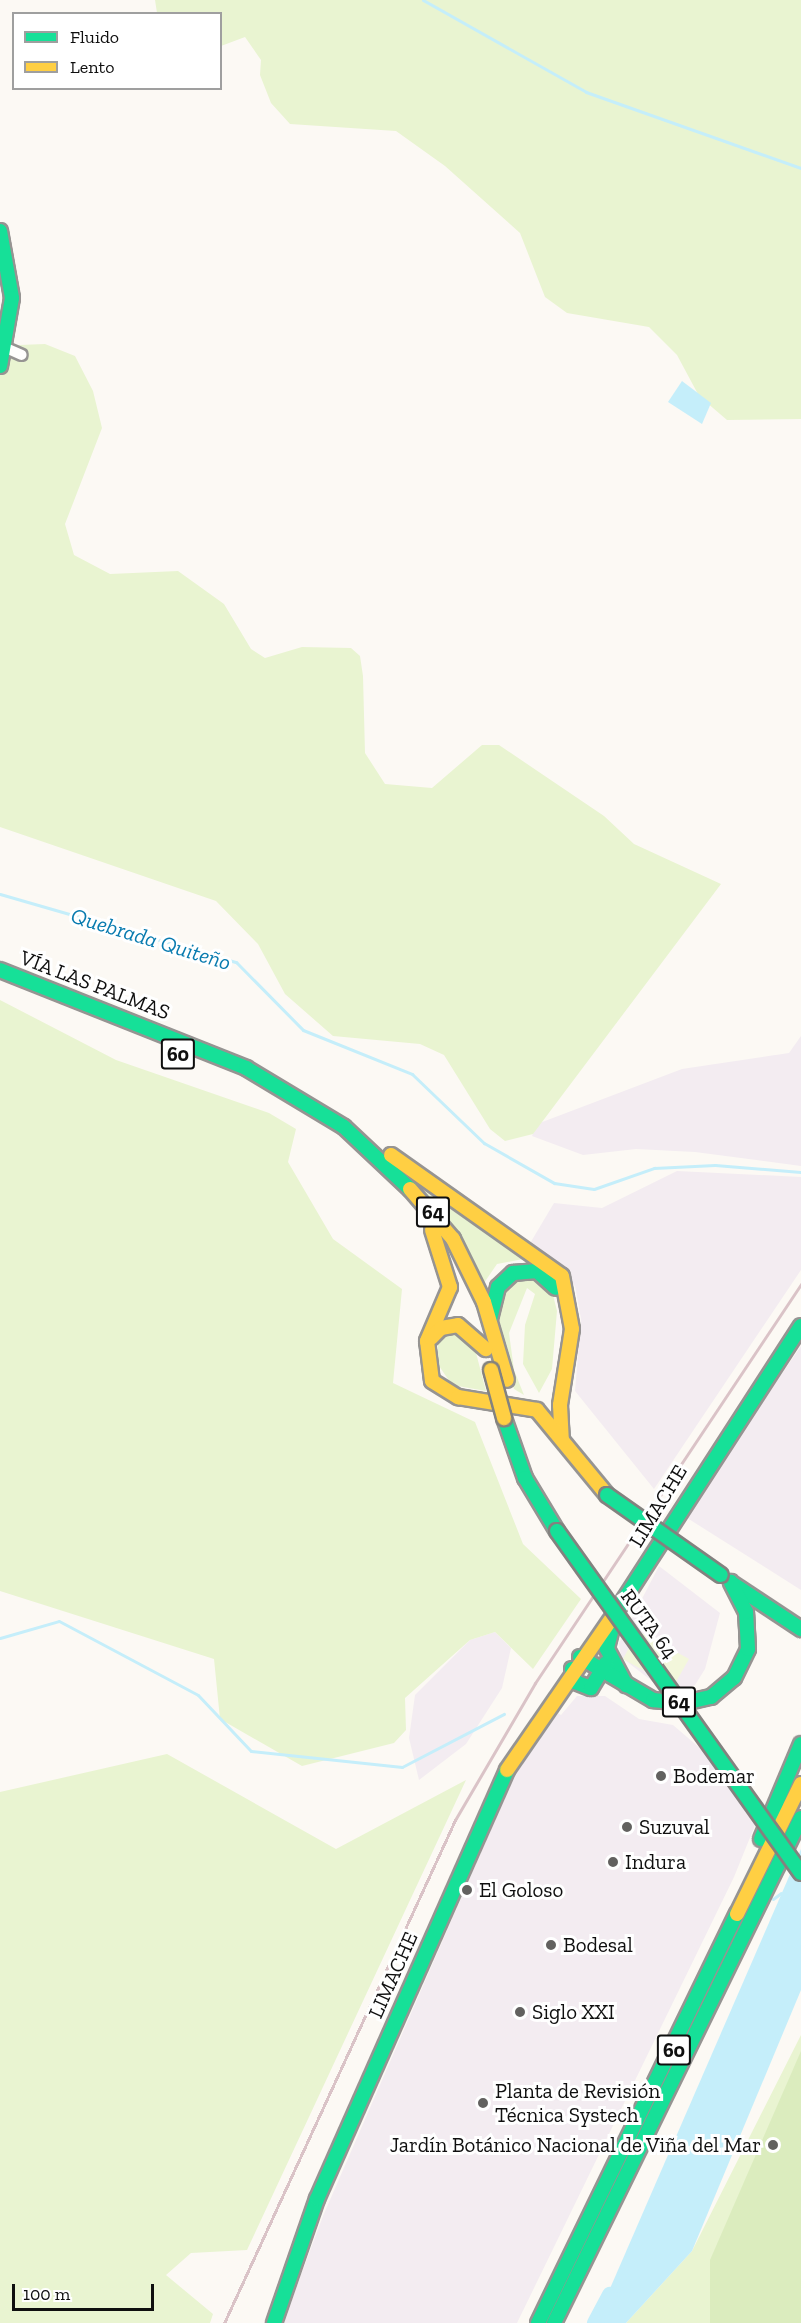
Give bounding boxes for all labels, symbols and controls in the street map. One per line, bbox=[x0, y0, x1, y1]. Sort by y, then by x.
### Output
legend bbox=[12, 12, 222, 90]
text: Fluido bbox=[70, 26, 119, 48]
text: Lento bbox=[70, 56, 115, 78]
water label: Quebrada Quiteño bbox=[68, 902, 234, 976]
street label: VÍA LAS PALMAS bbox=[16, 945, 174, 1025]
road number: 60 bbox=[160, 1037, 196, 1071]
road number: 64 bbox=[415, 1195, 451, 1229]
street label: LIMACHE bbox=[624, 1460, 692, 1552]
street label: RUTA 64 bbox=[615, 1584, 683, 1664]
road number: 64 bbox=[661, 1685, 697, 1719]
place label: Bodemar bbox=[673, 1763, 755, 1789]
marker: Bodemar bbox=[654, 1769, 668, 1783]
place label: Suzuval bbox=[639, 1814, 710, 1840]
marker: Suzuval bbox=[620, 1820, 634, 1834]
place label: Indura bbox=[625, 1849, 686, 1875]
marker: Indura bbox=[606, 1855, 620, 1869]
place label: El Goloso bbox=[479, 1877, 563, 1903]
marker: El Goloso bbox=[460, 1883, 474, 1897]
street label: LIMACHE bbox=[363, 1928, 423, 2022]
place label: Bodesal bbox=[563, 1932, 633, 1958]
marker: Bodesal bbox=[544, 1938, 558, 1952]
place label: Siglo XXI bbox=[532, 1999, 615, 2025]
marker: Siglo XXI bbox=[513, 2005, 527, 2019]
road number: 60 bbox=[656, 2033, 692, 2067]
place label: Planta de Revisión Técnica Systech bbox=[495, 2078, 660, 2128]
marker: Planta de Revisión Técnica Systech bbox=[476, 2096, 490, 2110]
place label: Jardín Botánico Nacional de Viña del Mar bbox=[389, 2132, 761, 2158]
marker: Jardín Botánico Nacional de Viña del Mar bbox=[766, 2138, 780, 2152]
scale bar bbox=[15, 2272, 158, 2310]
text: 100 m bbox=[23, 2283, 70, 2305]

